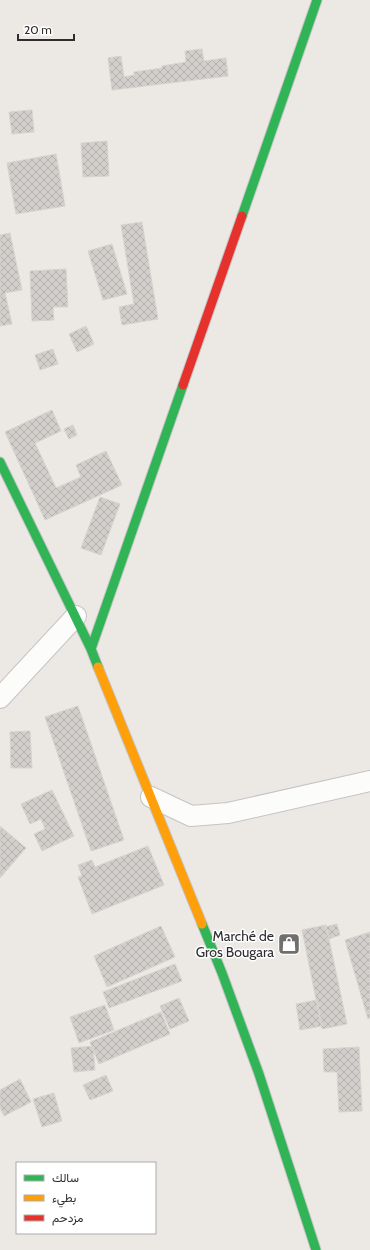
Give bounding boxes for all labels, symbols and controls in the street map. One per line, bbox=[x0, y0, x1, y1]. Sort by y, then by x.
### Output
scale bar bbox=[18, 16, 74, 42]
text: 20 m bbox=[24, 22, 52, 37]
place label: Marché de Gros Bougara bbox=[196, 927, 274, 961]
shop icon: Marché de Gros Bougara bbox=[276, 931, 302, 957]
legend bbox=[16, 1162, 156, 1234]
text: سالك bbox=[52, 1170, 79, 1185]
text: بطيء bbox=[52, 1190, 76, 1208]
text: مزدحم bbox=[52, 1210, 83, 1226]

